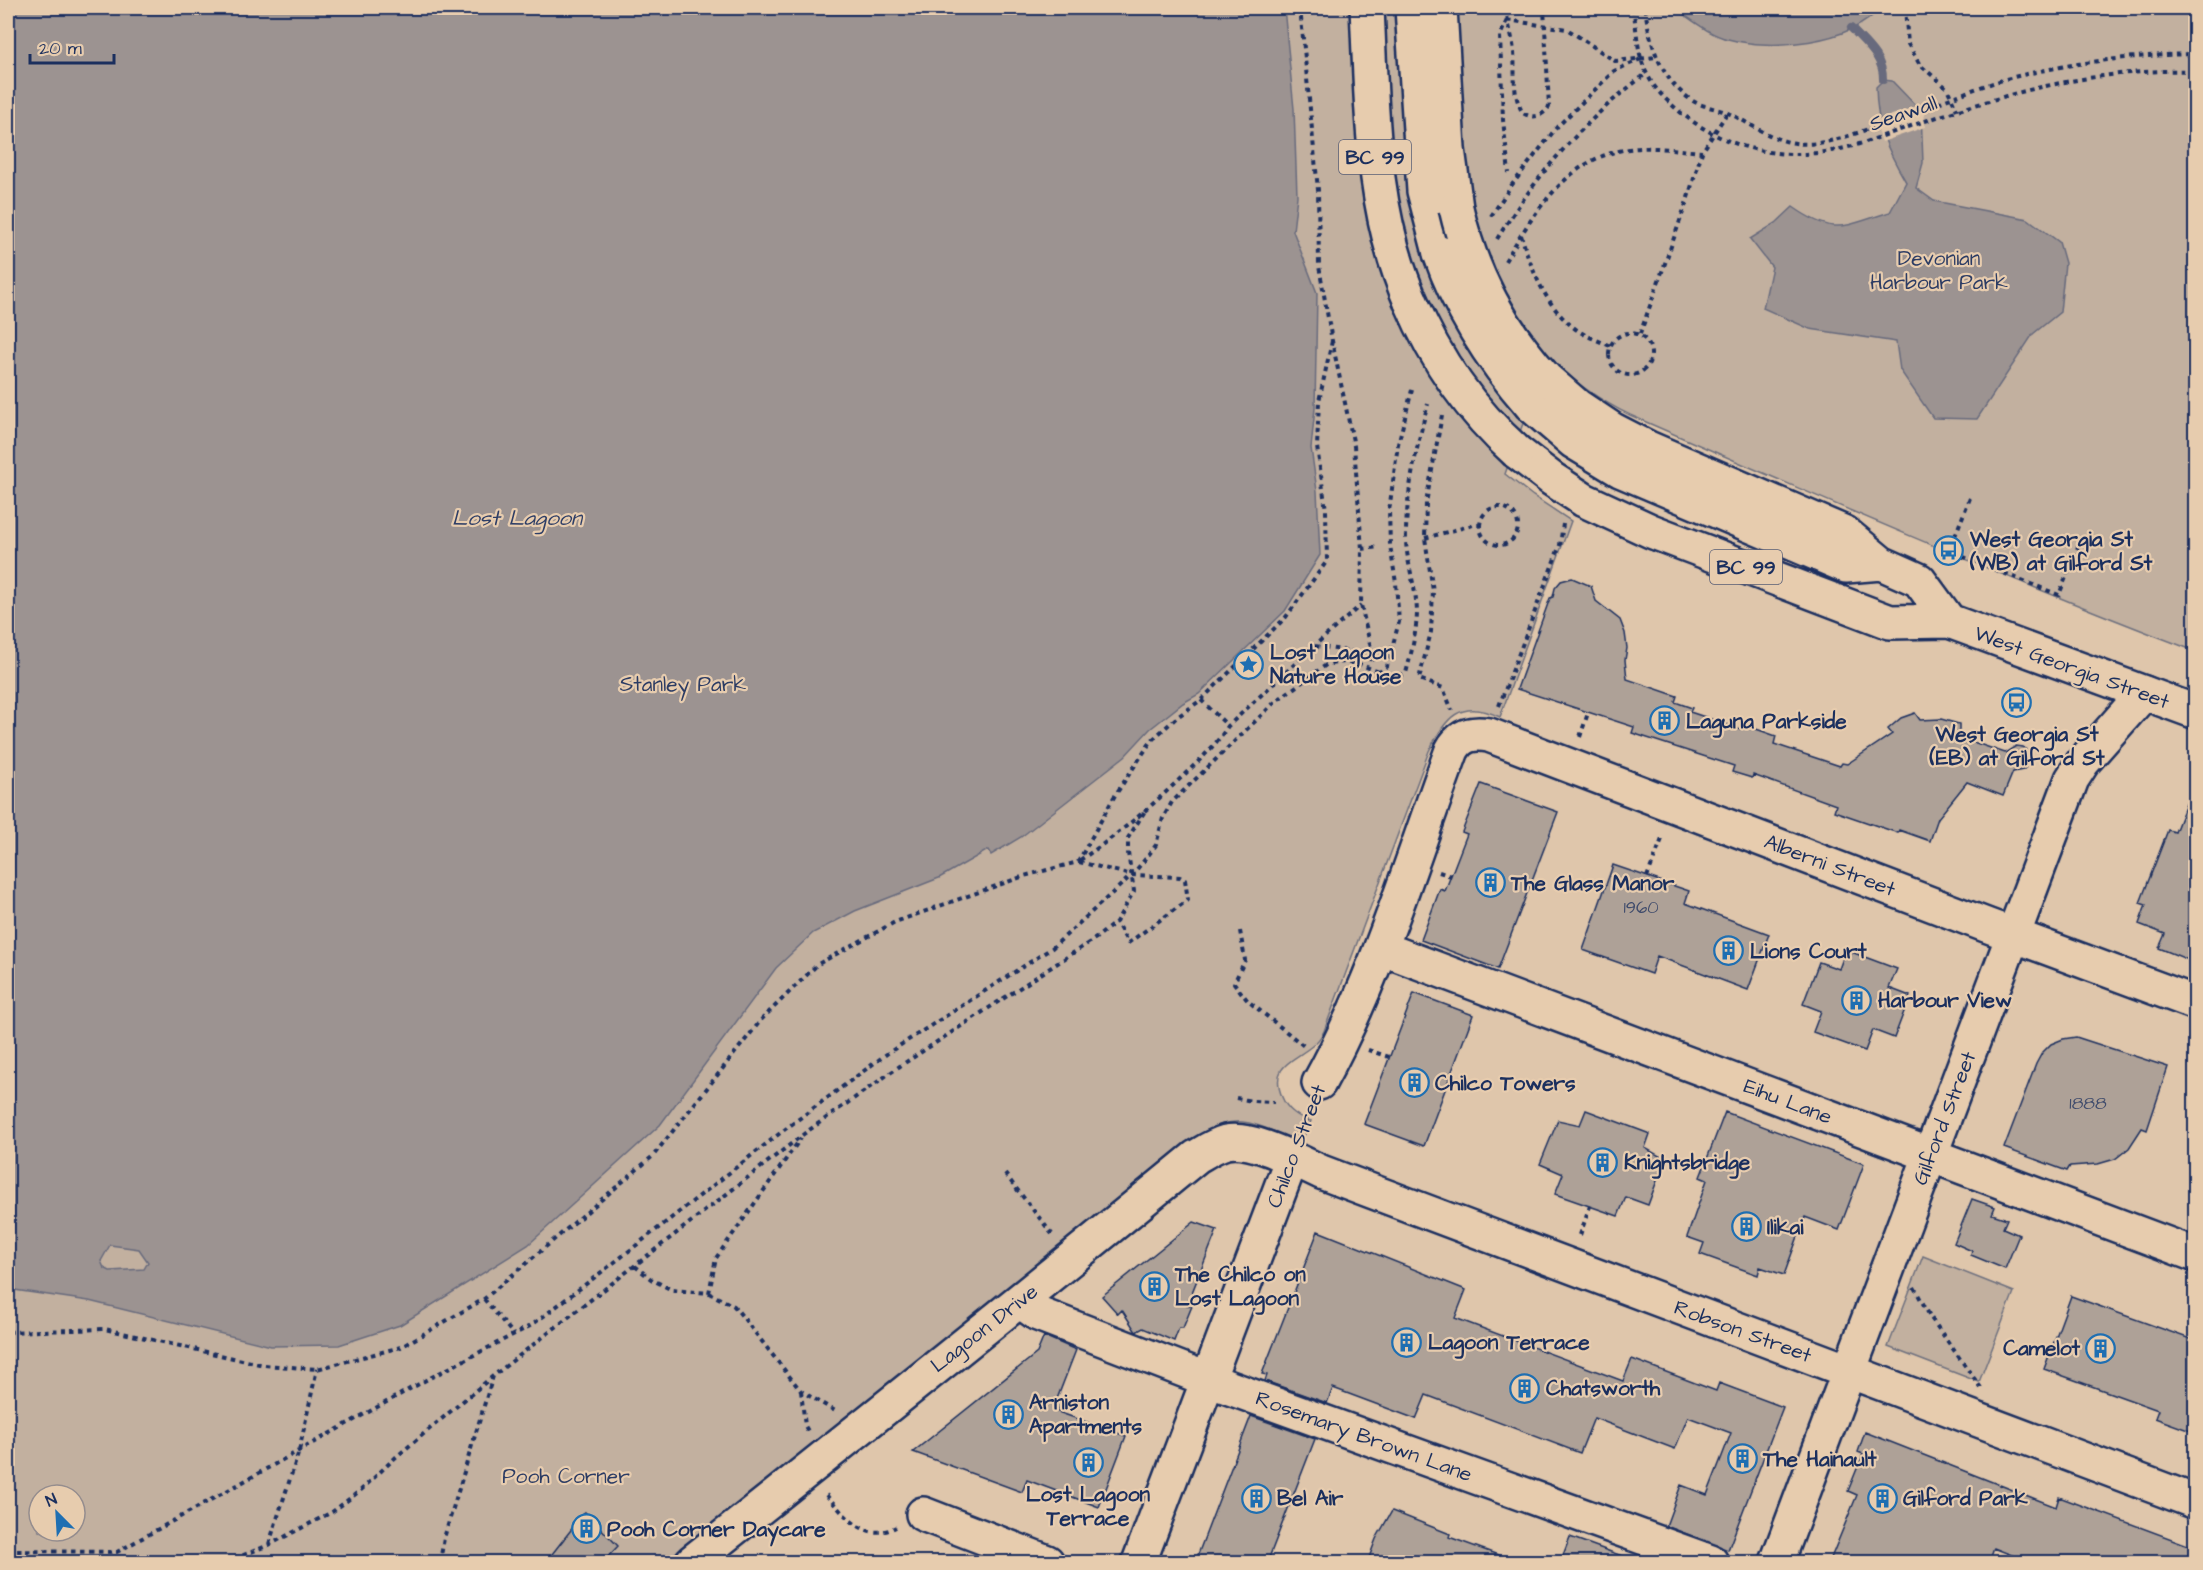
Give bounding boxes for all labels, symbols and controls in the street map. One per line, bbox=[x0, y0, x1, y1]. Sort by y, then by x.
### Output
scale bar bbox=[30, 27, 114, 65]
text: 20 m bbox=[39, 36, 82, 61]
street label: Seawall bbox=[1865, 88, 1941, 139]
road number: BC 99 bbox=[1339, 140, 1411, 174]
park label: Devonian Harbour Park bbox=[1870, 244, 2008, 297]
water label: Lost Lagoon bbox=[452, 503, 584, 535]
place label: West Georgia St (WB) at Gilford St bbox=[1969, 525, 2153, 578]
bus stop icon: West Georgia St (WB) at Gilford St bbox=[1933, 535, 1965, 567]
road number: BC 99 bbox=[1710, 550, 1782, 584]
street label: West Georgia Street bbox=[1970, 619, 2174, 718]
place label: Lost Lagoon Nature House bbox=[1270, 638, 1402, 691]
place icon: Lost Lagoon Nature House bbox=[1233, 648, 1265, 680]
park label: Stanley Park bbox=[620, 670, 746, 701]
bus stop icon: West Georgia St (EB) at Gilford St bbox=[2001, 687, 2033, 719]
building icon: Laguna Parkside bbox=[1649, 705, 1681, 737]
place label: Laguna Parkside bbox=[1686, 707, 1847, 738]
place label: West Georgia St (EB) at Gilford St bbox=[1928, 720, 2105, 773]
street label: Alberni Street bbox=[1760, 827, 1900, 904]
building icon: The Glass Manor bbox=[1474, 867, 1506, 899]
place label: The Glass Manor bbox=[1510, 869, 1675, 898]
house number: 1960 bbox=[1623, 895, 1659, 920]
building icon: Lions Court bbox=[1713, 935, 1745, 967]
place label: Lions Court bbox=[1750, 937, 1867, 966]
building icon: Harbour View bbox=[1841, 984, 1873, 1016]
place label: Harbour View bbox=[1878, 986, 2012, 1015]
street label: Gilford Street bbox=[1906, 1047, 1983, 1189]
building icon: Chilco Towers bbox=[1398, 1067, 1430, 1099]
place label: Chilco Towers bbox=[1435, 1069, 1576, 1098]
street label: Eihu Lane bbox=[1740, 1071, 1836, 1132]
street label: Chilco Street bbox=[1260, 1080, 1333, 1212]
house number: 1888 bbox=[2069, 1091, 2107, 1116]
building icon: Knightsbridge bbox=[1587, 1146, 1619, 1178]
place label: Knightsbridge bbox=[1624, 1148, 1751, 1179]
building icon: Ilikai bbox=[1730, 1211, 1762, 1243]
place label: Ilikai bbox=[1767, 1213, 1804, 1242]
place label: The Chilco on Lost Lagoon bbox=[1174, 1260, 1306, 1315]
building icon: The Chilco on Lost Lagoon bbox=[1138, 1270, 1170, 1302]
street label: Lagoon Drive bbox=[924, 1277, 1045, 1381]
street label: Robson Street bbox=[1670, 1293, 1816, 1370]
building icon: Lagoon Terrace bbox=[1391, 1326, 1423, 1358]
place label: Lagoon Terrace bbox=[1428, 1328, 1590, 1359]
building icon: Camelot bbox=[2085, 1332, 2117, 1364]
place label: Camelot bbox=[2003, 1334, 2080, 1363]
building icon: Chatsworth bbox=[1509, 1372, 1541, 1404]
place label: Chatsworth bbox=[1546, 1374, 1661, 1403]
street label: Rosemary Brown Lane bbox=[1251, 1384, 1476, 1491]
place label: Arniston Apartments bbox=[1029, 1388, 1143, 1442]
building icon: Arniston Apartments bbox=[992, 1398, 1024, 1430]
building icon: The Hainault bbox=[1726, 1443, 1758, 1475]
place label: The Hainault bbox=[1762, 1445, 1877, 1474]
building icon: Lost Lagoon Terrace bbox=[1072, 1447, 1104, 1479]
park label: Pooh Corner bbox=[502, 1462, 630, 1491]
place label: Lost Lagoon Terrace bbox=[1026, 1480, 1150, 1533]
building icon: Bel Air bbox=[1240, 1482, 1272, 1514]
building icon: Gilford Park bbox=[1866, 1482, 1898, 1514]
north arrow bbox=[27, 1483, 87, 1543]
place label: Bel Air bbox=[1277, 1484, 1344, 1513]
place label: Gilford Park bbox=[1903, 1484, 2028, 1513]
text: N bbox=[42, 1488, 60, 1512]
building icon: Pooh Corner Daycare bbox=[570, 1513, 602, 1545]
place label: Pooh Corner Daycare bbox=[607, 1515, 826, 1547]

